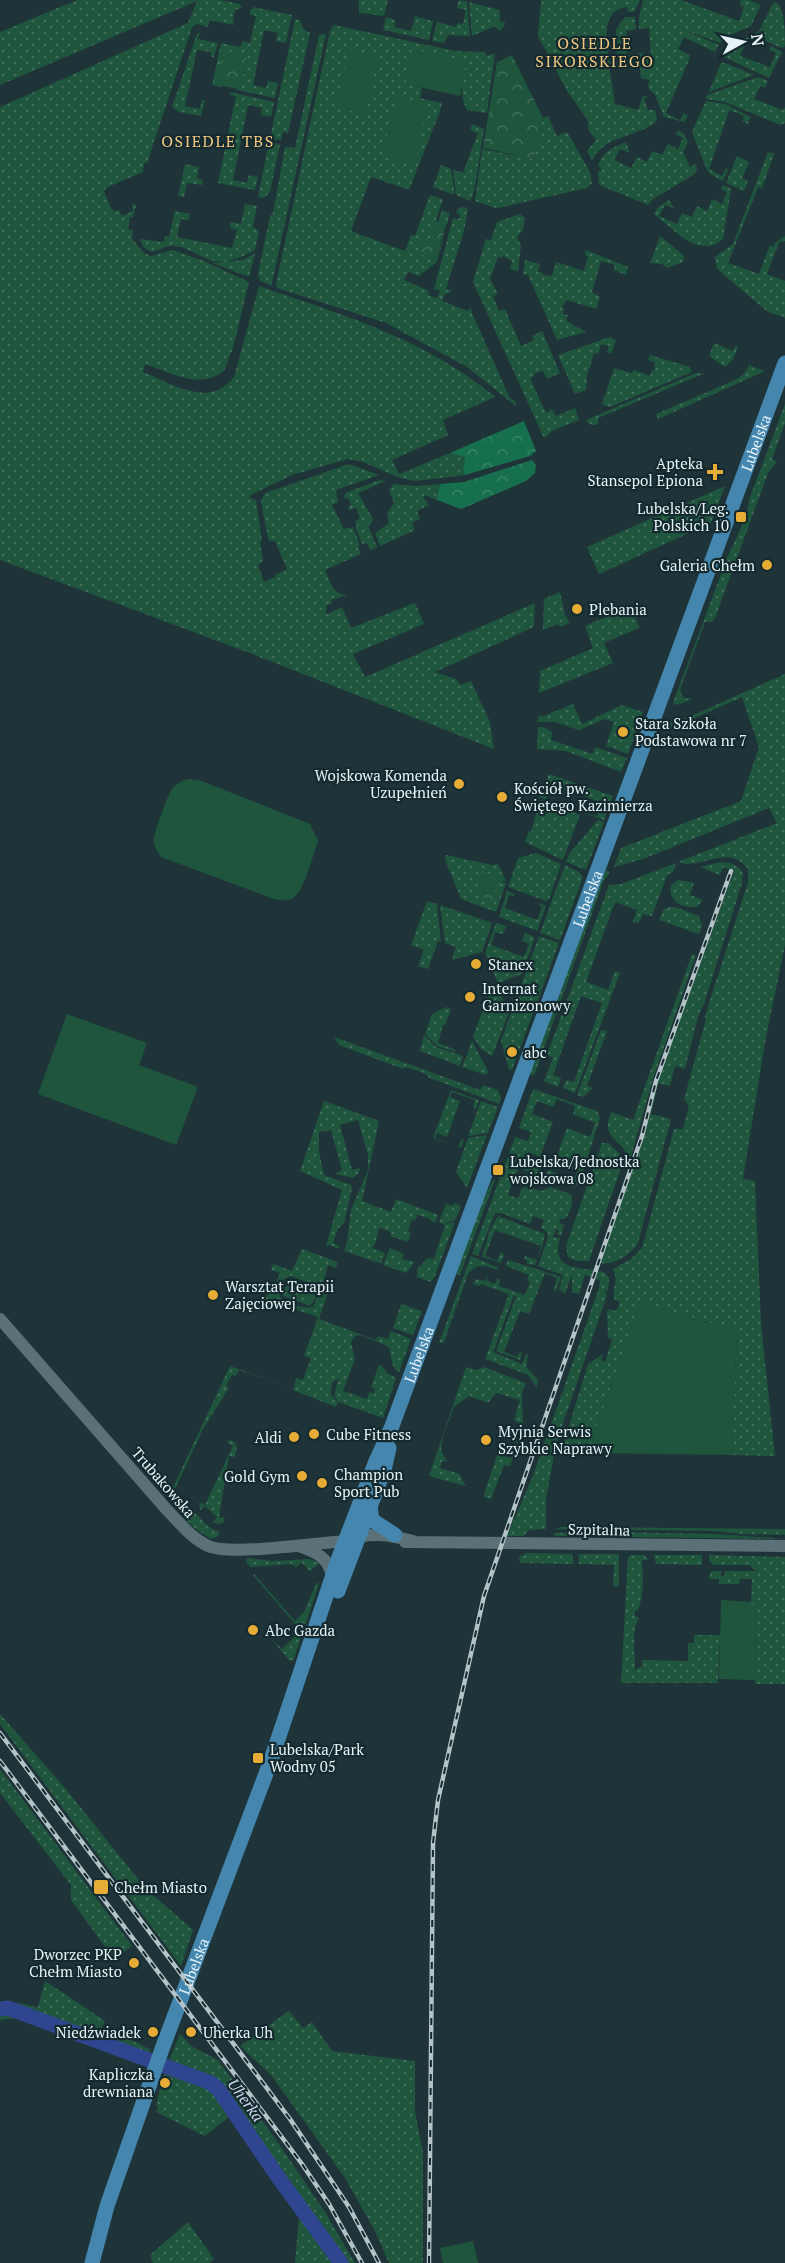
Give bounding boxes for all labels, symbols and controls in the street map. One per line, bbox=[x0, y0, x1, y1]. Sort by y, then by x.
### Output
north arrow bbox=[713, 12, 773, 72]
district label: OSIEDLE SIKORSKIEGO bbox=[535, 32, 655, 72]
text: N bbox=[746, 32, 770, 47]
district label: OSIEDLE TBS bbox=[161, 130, 275, 152]
street label: Lubelska bbox=[736, 411, 775, 474]
place label: Apteka Stansepol Epiona bbox=[587, 453, 703, 490]
marker: Apteka Stansepol Epiona bbox=[708, 465, 722, 479]
place label: Lubelska/Leg. Polskich 10 bbox=[637, 498, 729, 535]
marker: Lubelska/Leg. Polskich 10 bbox=[734, 510, 748, 524]
place label: Galeria Chełm bbox=[660, 555, 755, 575]
marker: Galeria Chełm bbox=[760, 558, 774, 572]
place label: Plebania bbox=[589, 599, 647, 619]
marker: Plebania bbox=[570, 602, 584, 616]
place label: Stara Szkoła Podstawowa nr 7 bbox=[635, 713, 747, 750]
marker: Stara Szkoła Podstawowa nr 7 bbox=[616, 725, 630, 739]
place label: Wojskowa Komenda Uzupełnień bbox=[314, 765, 447, 802]
marker: Wojskowa Komenda Uzupełnień bbox=[452, 777, 466, 791]
place label: Kościół pw. Świętego Kazimierza bbox=[514, 778, 653, 815]
marker: Kościół pw. Świętego Kazimierza bbox=[495, 790, 509, 804]
street label: Lubelska bbox=[567, 867, 607, 930]
place label: Stanex bbox=[488, 954, 533, 974]
marker: Stanex bbox=[469, 957, 483, 971]
place label: Internat Garnizonowy bbox=[482, 978, 571, 1015]
marker: Internat Garnizonowy bbox=[463, 990, 477, 1004]
place label: abc bbox=[524, 1042, 547, 1062]
marker: abc bbox=[505, 1045, 519, 1059]
place label: Lubelska/Jednostka wojskowa 08 bbox=[509, 1151, 640, 1188]
marker: Lubelska/Jednostka wojskowa 08 bbox=[491, 1163, 505, 1177]
place label: Warsztat Terapii Zajęciowej bbox=[225, 1276, 334, 1313]
marker: Warsztat Terapii Zajęciowej bbox=[206, 1288, 220, 1302]
street label: Lubelska bbox=[399, 1323, 438, 1385]
place label: Myjnia Serwis Szybkie Naprawy bbox=[498, 1421, 612, 1458]
place label: Cube Fitness bbox=[326, 1424, 411, 1444]
place label: Aldi bbox=[254, 1427, 282, 1447]
marker: Cube Fitness bbox=[307, 1427, 321, 1441]
marker: Aldi bbox=[287, 1430, 301, 1444]
marker: Myjnia Serwis Szybkie Naprawy bbox=[479, 1433, 493, 1447]
street label: Trubakowska bbox=[128, 1442, 200, 1522]
place label: Champion Sport Pub bbox=[334, 1464, 403, 1501]
place label: Gold Gym bbox=[224, 1466, 290, 1486]
marker: Gold Gym bbox=[295, 1469, 309, 1483]
marker: Champion Sport Pub bbox=[315, 1476, 329, 1490]
street label: Szpitalna bbox=[568, 1518, 631, 1540]
place label: Abc Gazda bbox=[265, 1620, 336, 1640]
marker: Abc Gazda bbox=[246, 1623, 260, 1637]
place label: Lubelska/Park Wodny 05 bbox=[270, 1739, 364, 1776]
marker: Lubelska/Park Wodny 05 bbox=[251, 1751, 265, 1765]
place label: Chełm Miasto bbox=[114, 1877, 207, 1897]
marker: Chełm Miasto bbox=[92, 1878, 110, 1896]
street label: Lubelska bbox=[174, 1935, 213, 1997]
place label: Dworzec PKP Chełm Miasto bbox=[29, 1944, 122, 1981]
marker: Dworzec PKP Chełm Miasto bbox=[127, 1956, 141, 1970]
place label: Niedźwiadek bbox=[56, 2022, 141, 2042]
place label: Uherka Uh bbox=[203, 2022, 273, 2042]
marker: Niedźwiadek bbox=[146, 2025, 160, 2039]
marker: Uherka Uh bbox=[184, 2025, 198, 2039]
place label: Kapliczka drewniana bbox=[83, 2064, 153, 2101]
water label: Uherka bbox=[223, 2074, 269, 2126]
marker: Kapliczka drewniana bbox=[158, 2076, 172, 2090]

